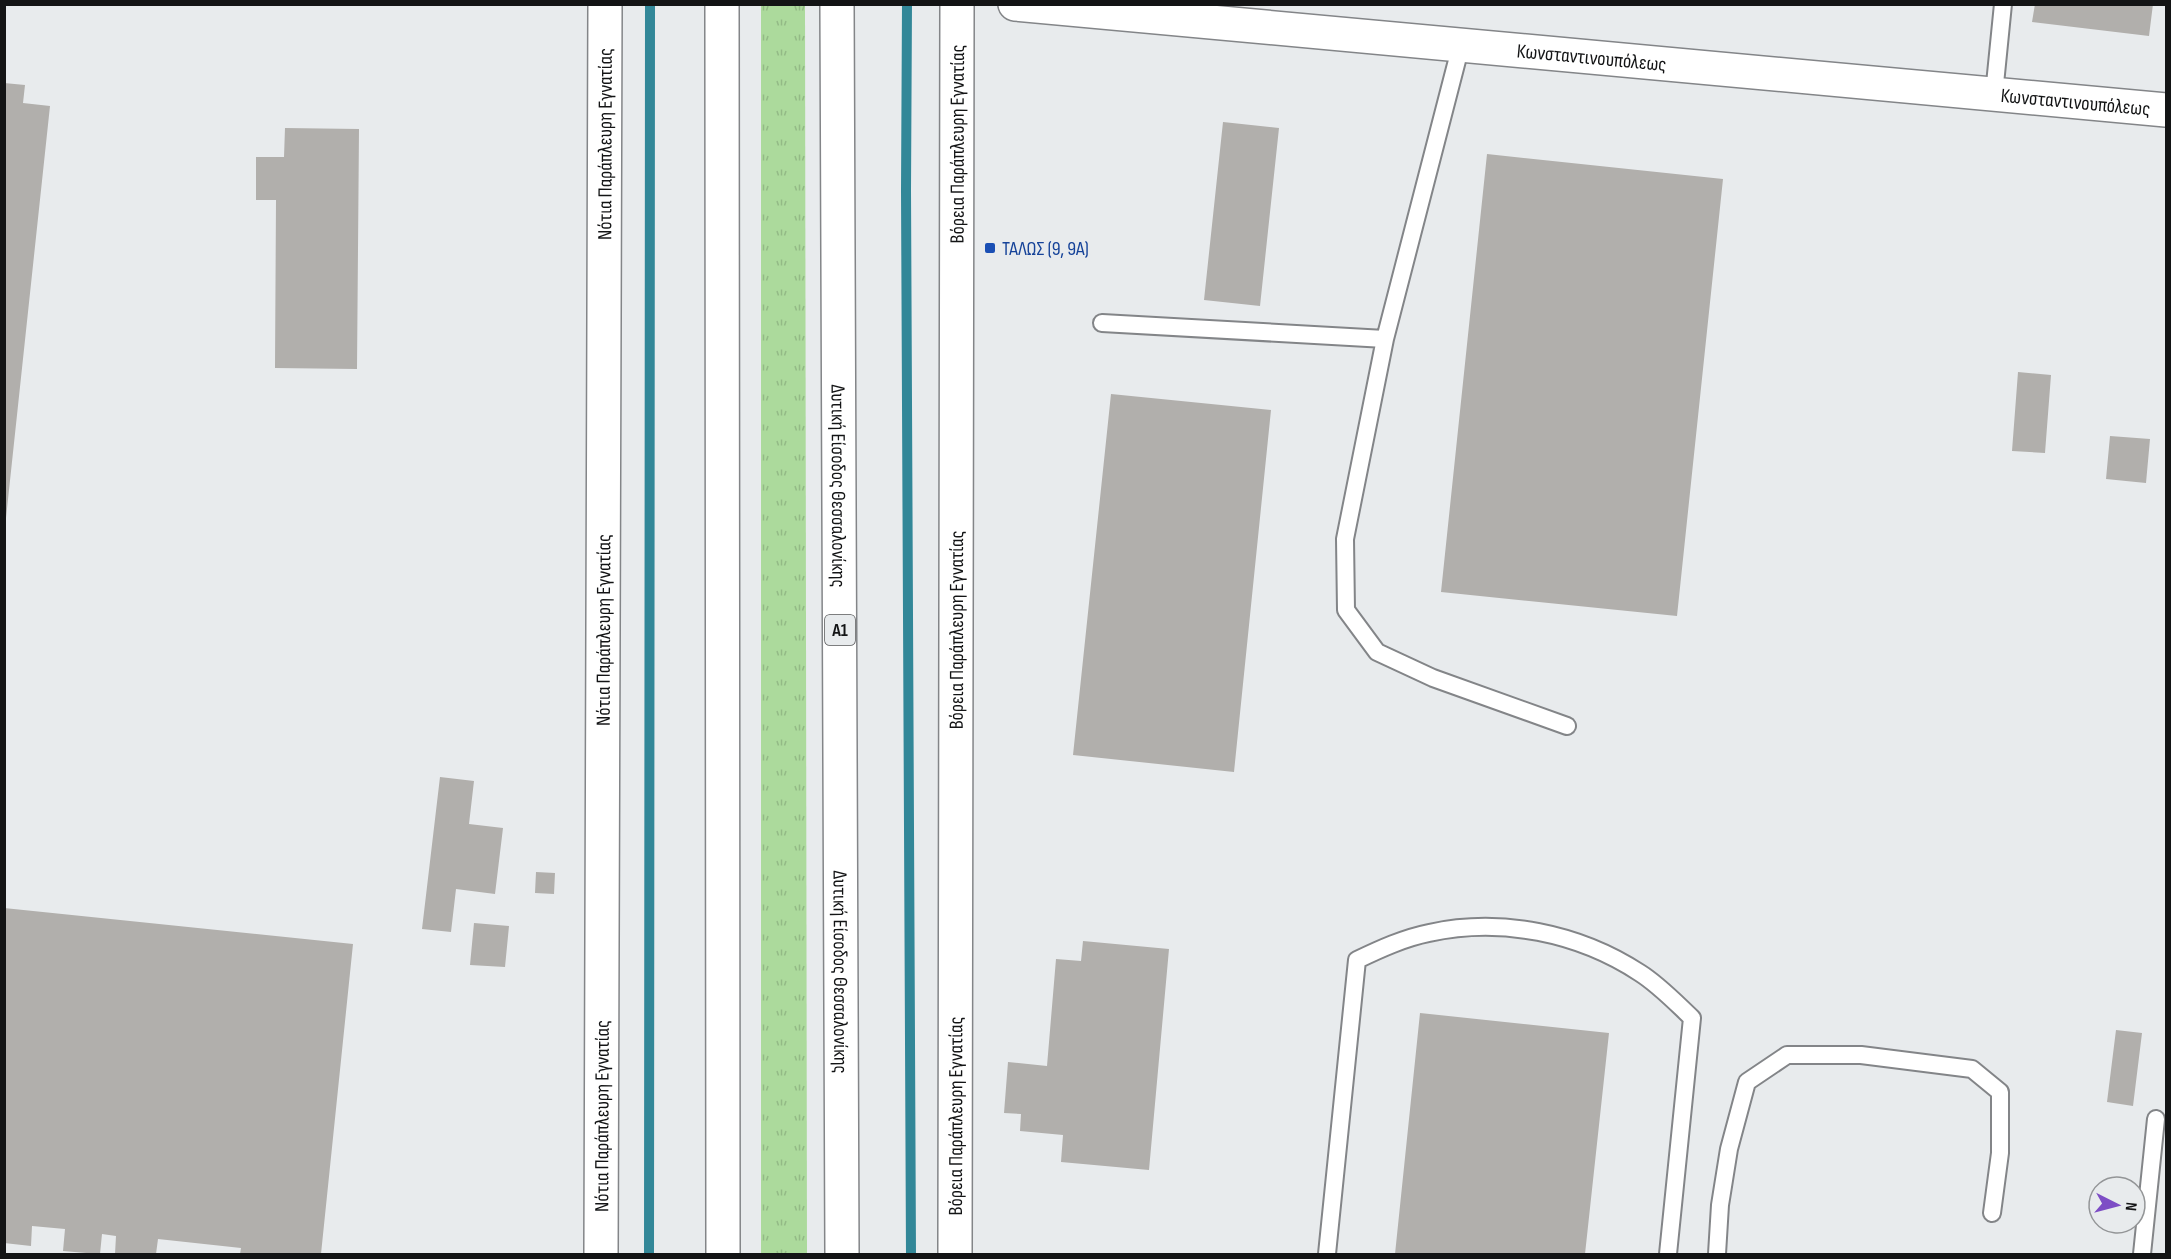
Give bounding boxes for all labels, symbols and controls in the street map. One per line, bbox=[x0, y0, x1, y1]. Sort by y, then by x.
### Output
street label: Κωνσταντινουπόλεως bbox=[1516, 39, 1667, 77]
street label: Βόρεια Παράπλευρη Εγνατίας bbox=[946, 45, 970, 243]
street label: Νότια Παράπλευρη Εγνατίας bbox=[593, 48, 618, 240]
street label: Κωνσταντινουπόλεως bbox=[2000, 84, 2151, 122]
place label: ΤΑΛΩΣ (9, 9Α) bbox=[1002, 237, 1089, 261]
marker: ΤΑΛΩΣ (9, 9Α) bbox=[983, 241, 997, 255]
street label: Δυτική Είσοδος Θεσσαλονίκης bbox=[826, 384, 850, 588]
street label: Βόρεια Παράπλευρη Εγνατίας bbox=[945, 531, 969, 729]
street label: Νότια Παράπλευρη Εγνατίας bbox=[592, 534, 616, 726]
road number: Α1 bbox=[825, 615, 855, 645]
street label: Δυτική Είσοδος Θεσσαλονίκης bbox=[827, 870, 852, 1074]
street label: Βόρεια Παράπλευρη Εγνατίας bbox=[944, 1017, 968, 1215]
street label: Νότια Παράπλευρη Εγνατίας bbox=[590, 1020, 615, 1212]
north arrow bbox=[2087, 1175, 2147, 1235]
text: N bbox=[2121, 1201, 2140, 1212]

